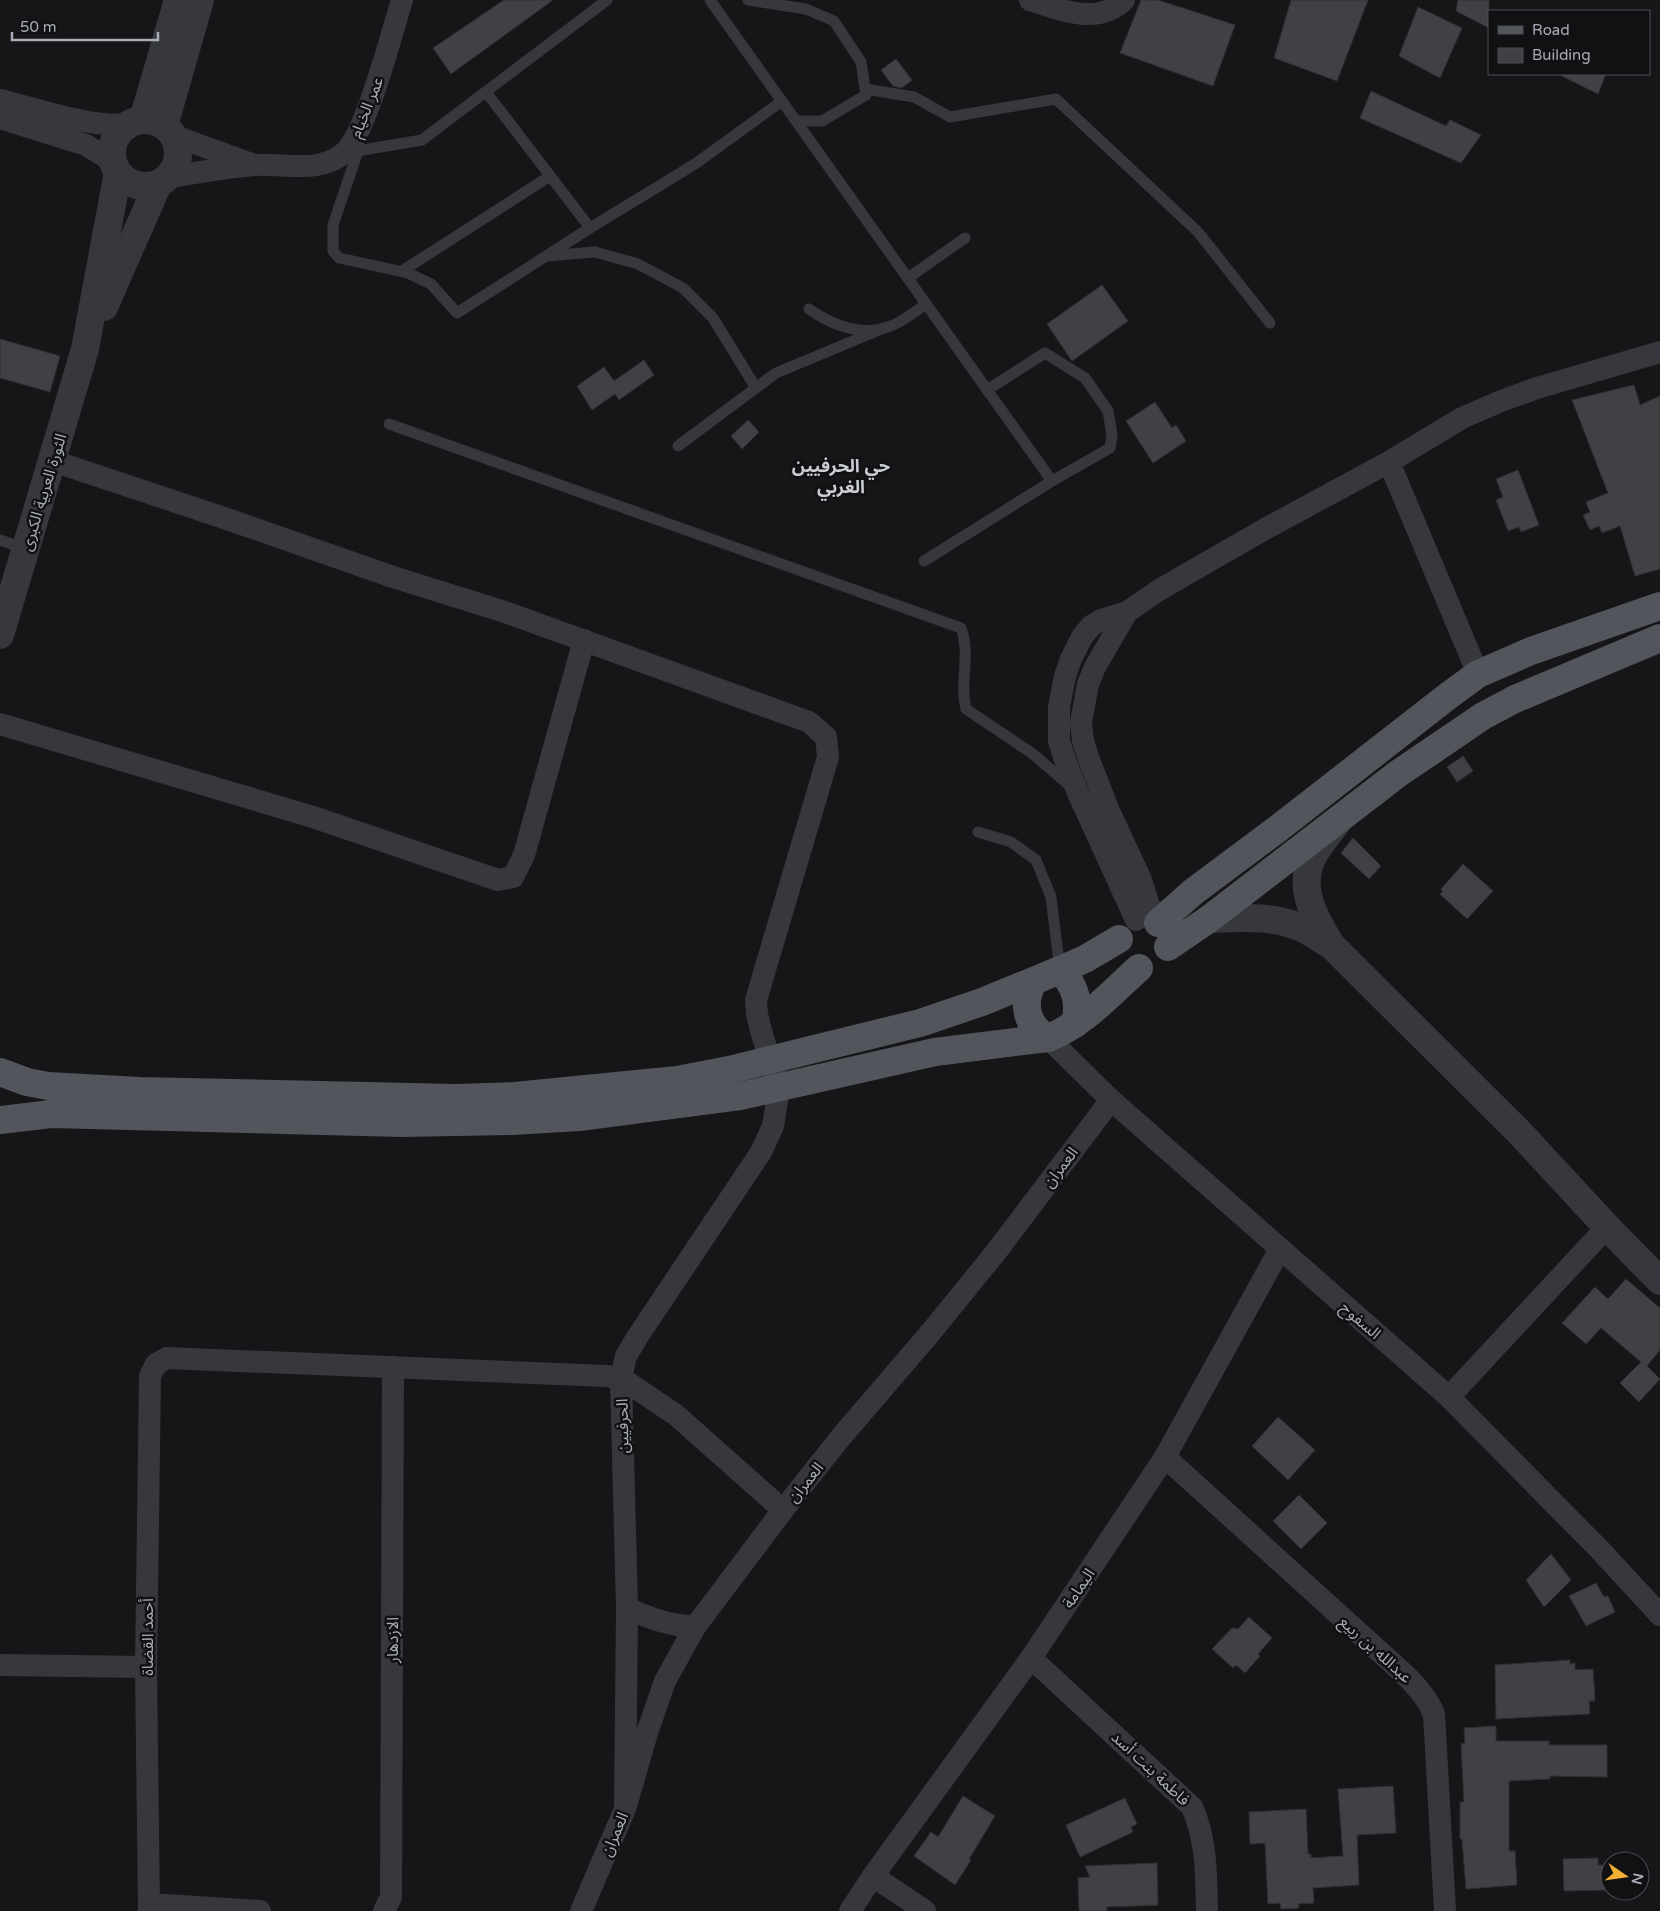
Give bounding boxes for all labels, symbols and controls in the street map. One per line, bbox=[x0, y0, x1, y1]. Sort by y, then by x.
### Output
scale bar bbox=[12, 10, 159, 42]
legend bbox=[1488, 10, 1650, 75]
text: 50 m bbox=[20, 18, 57, 36]
text: Road bbox=[1532, 21, 1570, 39]
text: Building bbox=[1532, 46, 1591, 64]
street label: عمر الخيام bbox=[346, 74, 390, 142]
street label: الثورة العربية الكبرى bbox=[17, 431, 71, 553]
district label: حي الحرفيين الغربي bbox=[792, 455, 890, 501]
street label: العمران bbox=[1039, 1143, 1083, 1192]
street label: السفوح bbox=[1335, 1298, 1385, 1345]
street label: الحرفيين bbox=[613, 1398, 633, 1454]
street label: العمران bbox=[783, 1458, 828, 1507]
street label: اليمامة bbox=[1058, 1565, 1099, 1612]
street label: أحمد القضاة bbox=[138, 1598, 158, 1676]
street label: عبدالله بن ربيع bbox=[1333, 1612, 1416, 1689]
street label: الازدهار bbox=[383, 1617, 403, 1664]
street label: فاطمة بنت أسد bbox=[1107, 1727, 1194, 1810]
street label: العمران bbox=[597, 1809, 633, 1860]
north arrow bbox=[1600, 1851, 1650, 1901]
text: N bbox=[1628, 1871, 1647, 1886]

